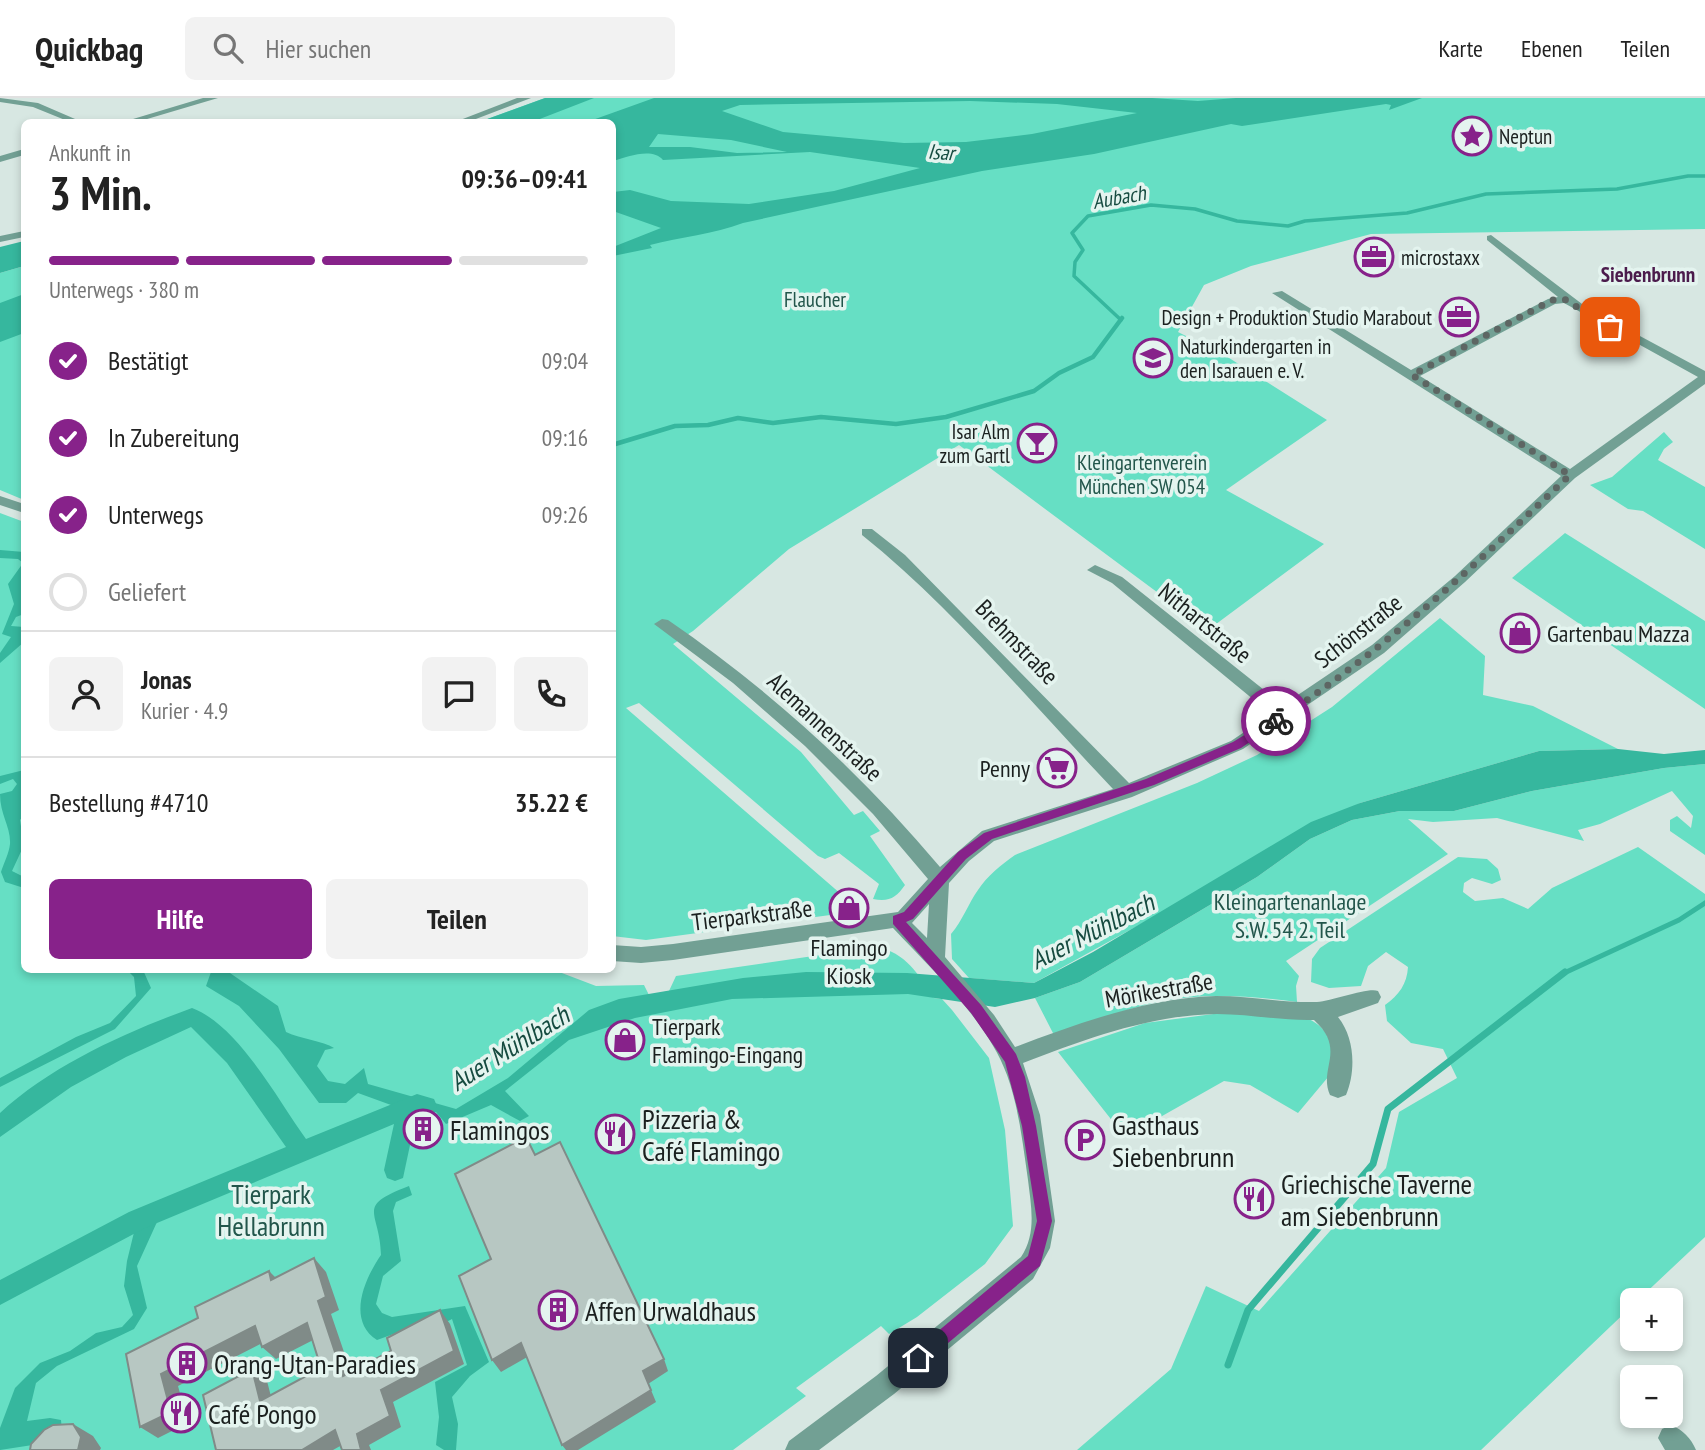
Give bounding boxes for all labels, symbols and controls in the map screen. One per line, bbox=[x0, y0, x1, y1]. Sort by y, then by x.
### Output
search box bbox=[185, 17, 675, 80]
text: Quickbag bbox=[35, 27, 143, 70]
icon: search bbox=[209, 29, 247, 67]
text: Hier suchen bbox=[265, 32, 371, 65]
text: Karte bbox=[1439, 33, 1483, 64]
text: Ebenen bbox=[1521, 33, 1583, 64]
text: Teilen bbox=[1621, 33, 1670, 64]
place icon: Neptun bbox=[1451, 115, 1493, 157]
place label: Neptun bbox=[1499, 123, 1552, 150]
text: Ankunft in bbox=[49, 138, 131, 167]
water label: Isar bbox=[927, 138, 958, 167]
text: 09:36–09:41 bbox=[461, 162, 588, 195]
text: 3 Min. bbox=[49, 163, 152, 223]
water label: Aubach bbox=[1090, 179, 1149, 215]
office icon: microstaxx bbox=[1353, 236, 1395, 278]
place label: microstaxx bbox=[1401, 244, 1480, 271]
district label: Siebenbrunn bbox=[1601, 261, 1695, 288]
text: Unterwegs · 380 m bbox=[49, 275, 199, 304]
park label: Flaucher bbox=[784, 286, 846, 313]
office icon: Design + Produktion Studio Marabout bbox=[1438, 296, 1480, 338]
pin bbox=[1580, 297, 1640, 357]
place label: Design + Produktion Studio Marabout bbox=[1162, 304, 1432, 331]
icon: bag bbox=[1591, 308, 1629, 346]
place label: Naturkindergarten in den Isarauen e. V. bbox=[1180, 333, 1331, 384]
school or university icon: Naturkindergarten in den Isarauen e. V. bbox=[1132, 337, 1174, 379]
icon: check bbox=[49, 342, 87, 380]
text: Bestätigt bbox=[108, 344, 189, 377]
text: 09:04 bbox=[542, 346, 588, 375]
place label: Isar Alm zum Gartl bbox=[940, 418, 1010, 469]
icon: check bbox=[49, 419, 87, 457]
text: In Zubereitung bbox=[108, 421, 239, 454]
bar icon: Isar Alm zum Gartl bbox=[1016, 422, 1058, 464]
text: 09:16 bbox=[542, 423, 588, 452]
park label: Kleingartenverein München SW 054 bbox=[1077, 449, 1207, 500]
icon: check bbox=[49, 496, 87, 534]
text: Unterwegs bbox=[108, 498, 203, 531]
text: 09:26 bbox=[542, 500, 588, 529]
text: Geliefert bbox=[108, 575, 186, 608]
street label: Nithartstraße bbox=[1152, 576, 1258, 670]
street label: Schönstraße bbox=[1308, 587, 1408, 675]
street label: Brehmstraße bbox=[969, 593, 1065, 691]
shop icon: Gartenbau Mazza bbox=[1499, 612, 1541, 654]
place label: Gartenbau Mazza bbox=[1547, 618, 1690, 649]
button: person bbox=[49, 657, 123, 731]
button: chat bbox=[422, 657, 496, 731]
button: phone bbox=[514, 657, 588, 731]
text: Jonas bbox=[141, 663, 192, 696]
street label: Alemannenstraße bbox=[761, 666, 889, 788]
courier bbox=[1241, 686, 1311, 756]
text: Kurier · 4.9 bbox=[141, 696, 228, 725]
icon: bike bbox=[1257, 702, 1295, 740]
supermarket icon: Penny bbox=[1036, 747, 1078, 789]
place label: Penny bbox=[980, 753, 1030, 784]
text: Bestellung #4710 bbox=[49, 786, 209, 819]
text: 35.22 € bbox=[515, 786, 588, 819]
button: Hilfe bbox=[49, 879, 312, 959]
button: Teilen bbox=[326, 879, 588, 959]
water label: Auer Mühlbach bbox=[1025, 885, 1161, 976]
park label: Kleingartenanlage S.W. 54 2. Teil bbox=[1214, 886, 1366, 945]
shop icon: Flamingo Kiosk bbox=[828, 887, 870, 929]
street label: Tierparkstraße bbox=[690, 892, 814, 938]
place label: Flamingo Kiosk bbox=[810, 932, 888, 991]
street label: Mörikestraße bbox=[1103, 965, 1215, 1015]
water label: Auer Mühlbach bbox=[443, 997, 576, 1098]
place label: Tierpark Flamingo-Eingang bbox=[652, 1011, 803, 1070]
shop icon: Tierpark Flamingo-Eingang bbox=[604, 1019, 646, 1061]
place label: Pizzeria & Café Flamingo bbox=[642, 1100, 780, 1169]
place label: Gasthaus Siebenbrunn bbox=[1112, 1106, 1234, 1175]
building icon: Flamingos bbox=[402, 1108, 444, 1150]
place label: Flamingos bbox=[450, 1111, 550, 1148]
restaurant icon: Pizzeria & Café Flamingo bbox=[594, 1113, 636, 1155]
parking icon: Gasthaus Siebenbrunn bbox=[1064, 1119, 1106, 1161]
place label: Griechische Taverne am Siebenbrunn bbox=[1281, 1165, 1472, 1234]
park label: Tierpark Hellabrunn bbox=[217, 1175, 325, 1244]
restaurant icon: Griechische Taverne am Siebenbrunn bbox=[1233, 1178, 1275, 1220]
map controls bbox=[1620, 1288, 1683, 1428]
button: + bbox=[1620, 1288, 1683, 1351]
building icon: Affen Urwaldhaus bbox=[537, 1289, 579, 1331]
place label: Affen Urwaldhaus bbox=[585, 1292, 756, 1329]
pin bbox=[888, 1328, 948, 1388]
icon: home bbox=[899, 1339, 937, 1377]
building icon: Orang-Utan-Paradies bbox=[166, 1342, 208, 1384]
place label: Orang-Utan-Paradies bbox=[214, 1345, 416, 1382]
button: − bbox=[1620, 1365, 1683, 1428]
restaurant icon: Café Pongo bbox=[160, 1392, 202, 1434]
place label: Café Pongo bbox=[208, 1395, 317, 1432]

